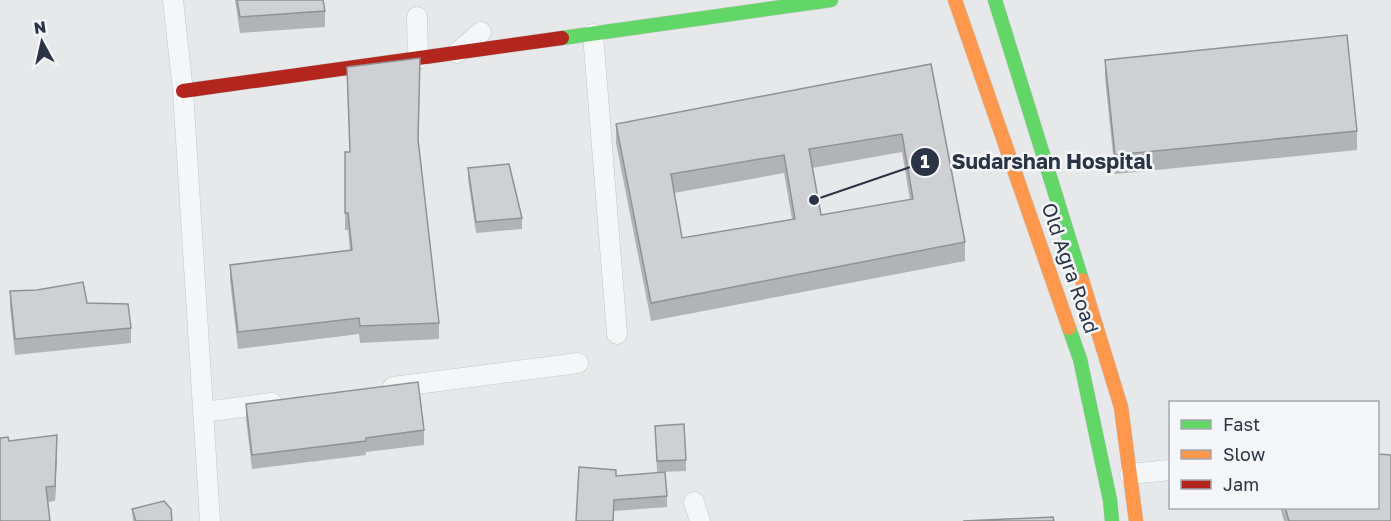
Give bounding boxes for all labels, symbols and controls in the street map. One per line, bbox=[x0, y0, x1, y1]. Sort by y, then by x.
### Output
north arrow bbox=[12, 12, 72, 72]
text: N bbox=[32, 16, 47, 38]
callout: Sudarshan Hospital bbox=[910, 142, 1165, 181]
text: Sudarshan Hospital bbox=[951, 148, 1153, 174]
text: 1 bbox=[920, 150, 930, 172]
street label: Old Agra Road bbox=[1037, 199, 1105, 336]
legend bbox=[1169, 401, 1379, 509]
text: Fast bbox=[1223, 413, 1260, 435]
text: Slow bbox=[1223, 443, 1266, 465]
text: Jam bbox=[1223, 473, 1259, 495]

